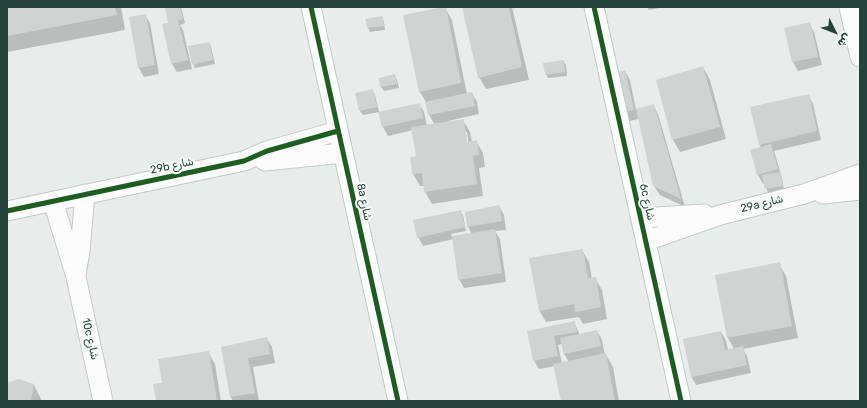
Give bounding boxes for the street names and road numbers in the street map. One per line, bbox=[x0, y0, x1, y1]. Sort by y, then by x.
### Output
street label: 29b شارع bbox=[149, 155, 195, 177]
street label: 8a شارع bbox=[354, 182, 374, 222]
street label: 6c شارع bbox=[636, 182, 658, 222]
street label: 29a شارع bbox=[739, 192, 785, 216]
street label: 10c شارع bbox=[79, 317, 101, 361]

